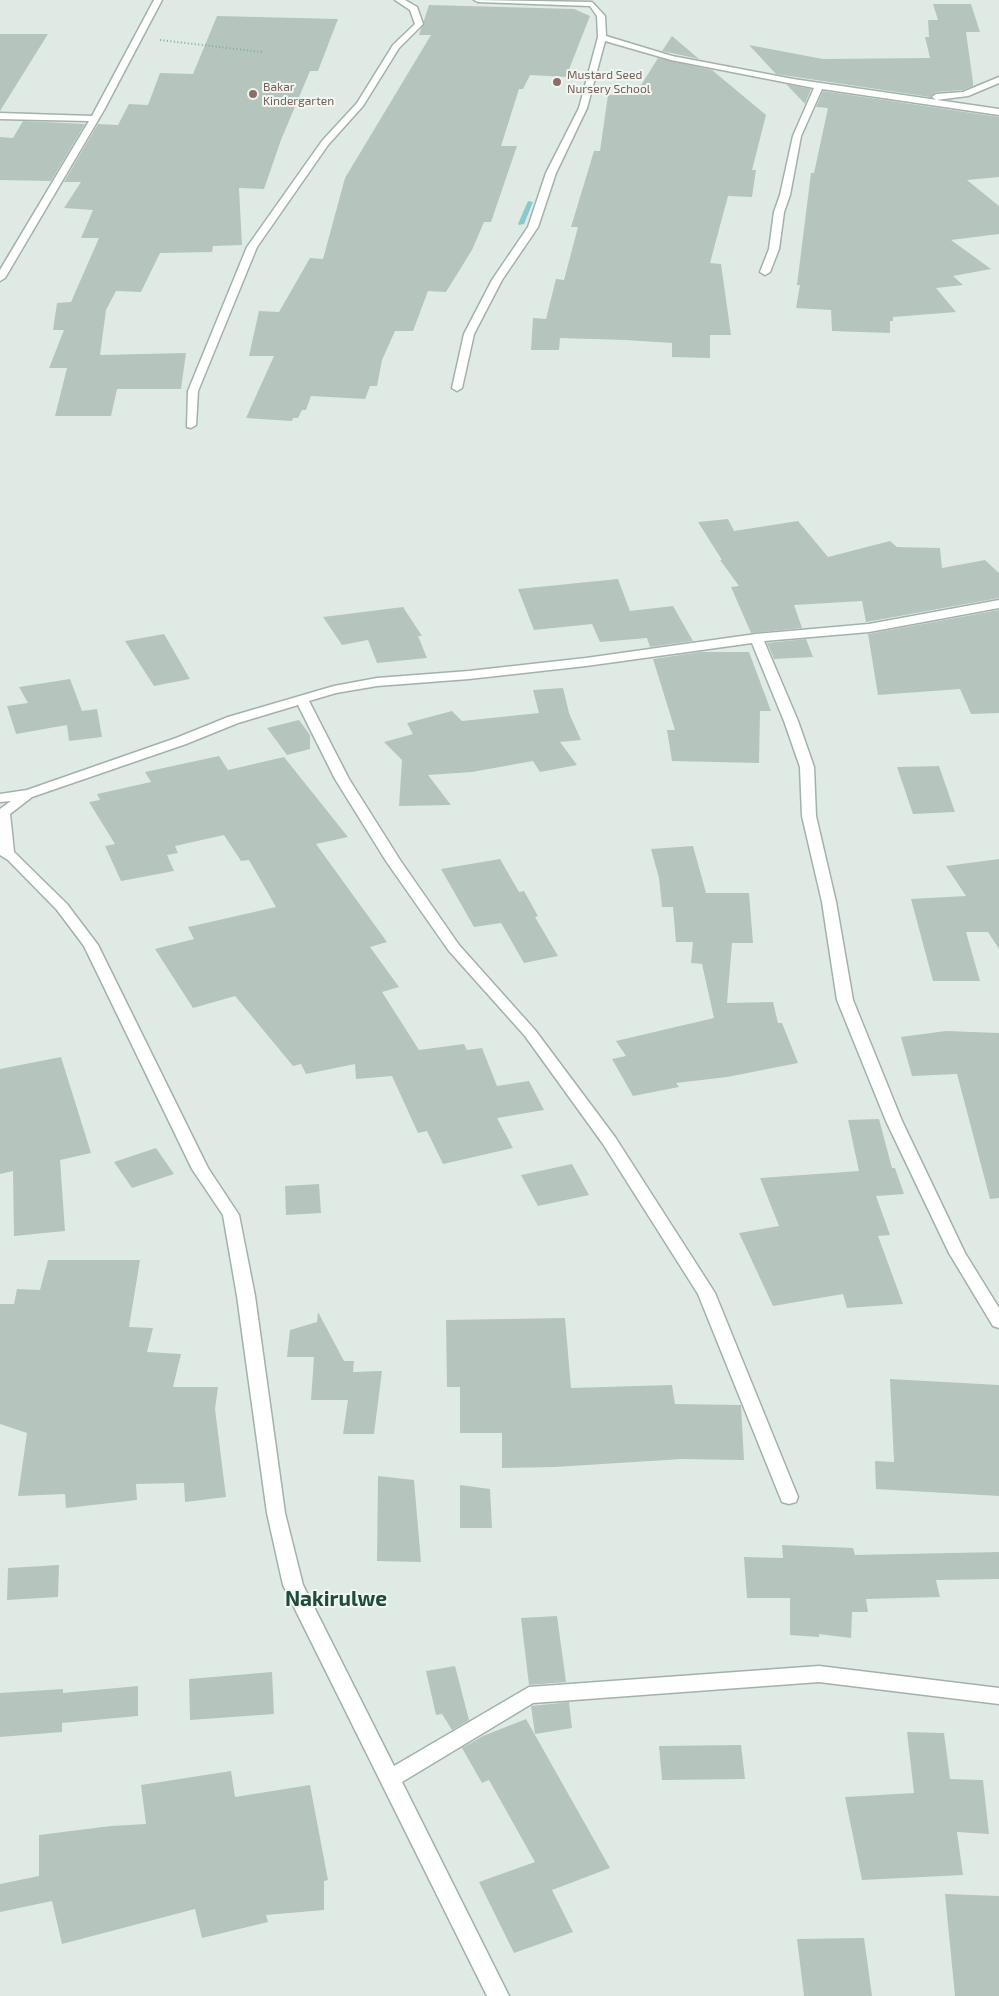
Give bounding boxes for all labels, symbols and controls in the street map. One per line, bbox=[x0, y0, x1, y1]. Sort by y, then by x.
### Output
place label: Mustard Seed Nursery School bbox=[567, 68, 650, 96]
marker: Mustard Seed Nursery School bbox=[551, 76, 563, 88]
place label: Bakar Kindergarten bbox=[263, 80, 334, 108]
marker: Bakar Kindergarten bbox=[247, 88, 259, 100]
district label: Nakirulwe bbox=[285, 1586, 387, 1612]

